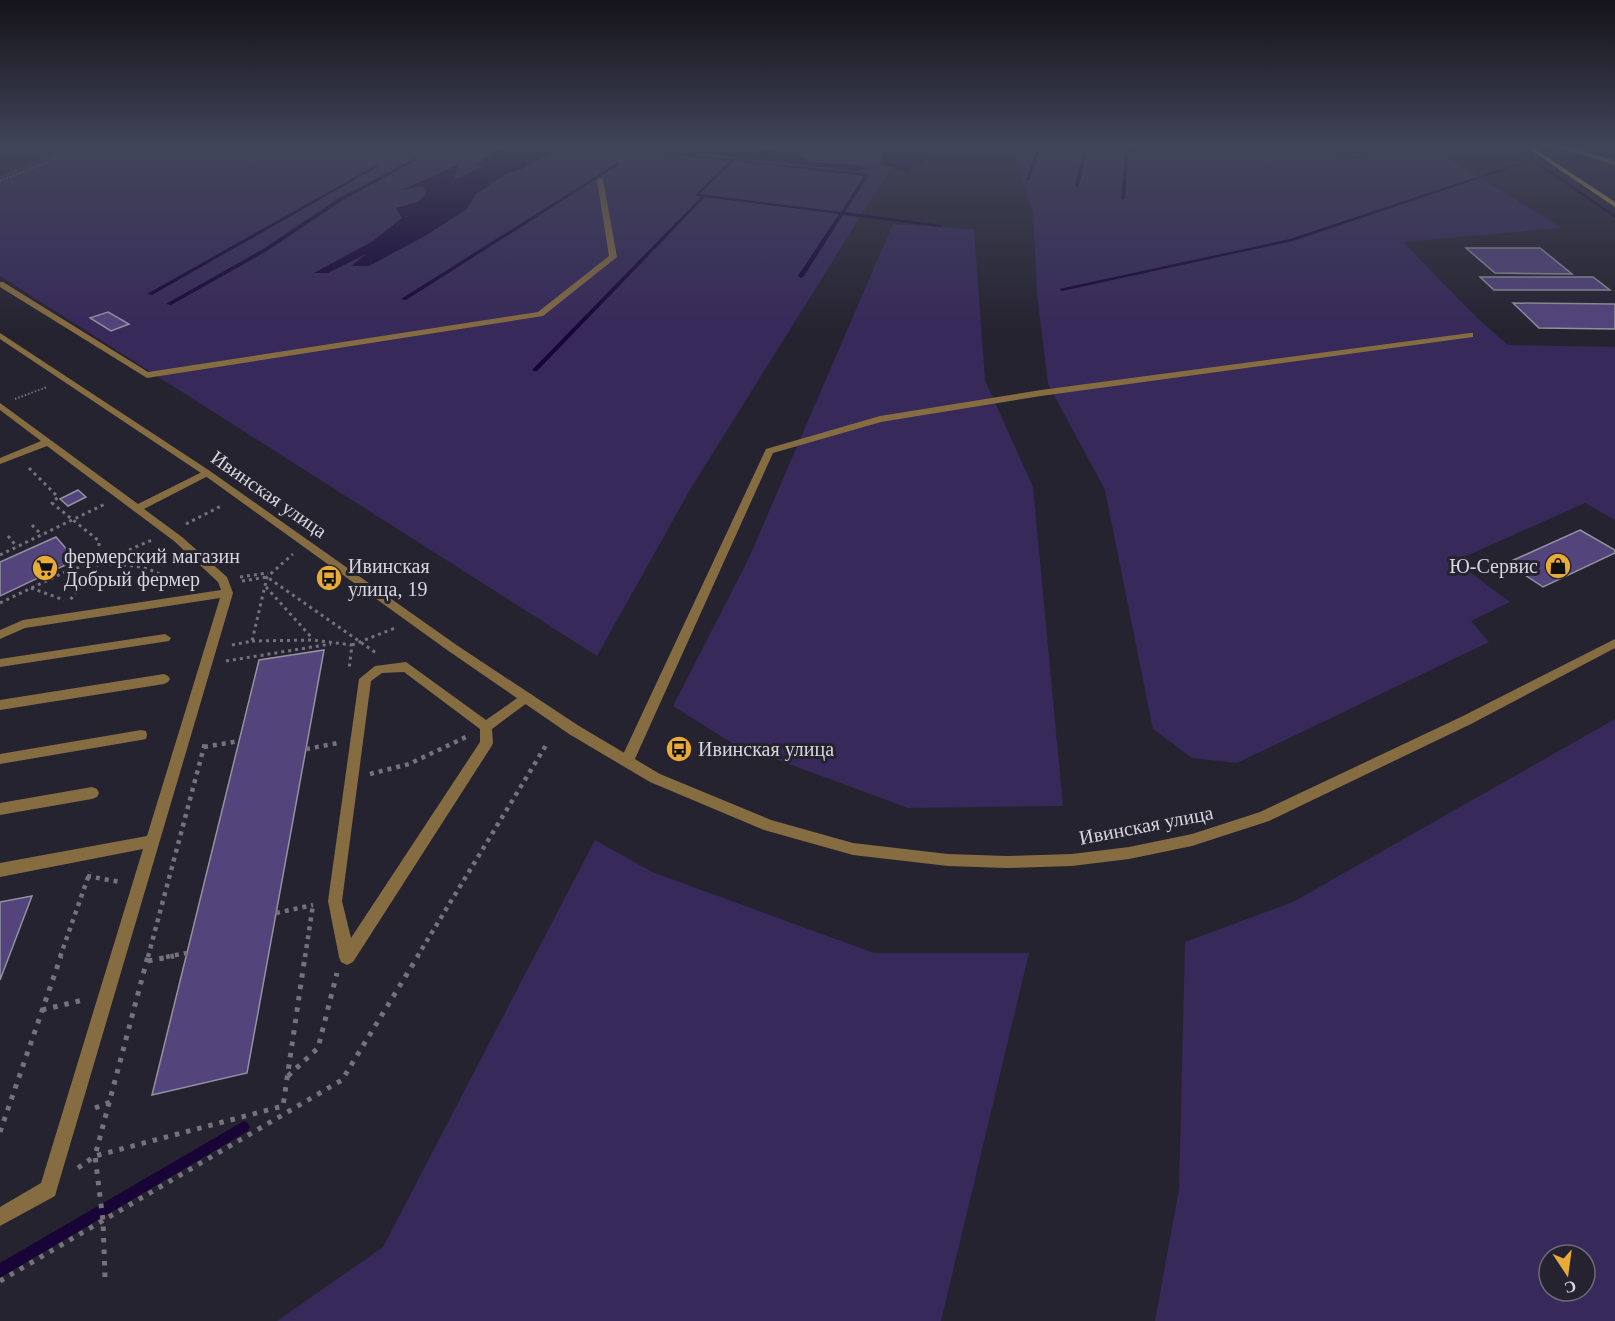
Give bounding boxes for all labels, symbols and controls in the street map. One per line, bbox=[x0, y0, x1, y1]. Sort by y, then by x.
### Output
street label: Ивинская улица bbox=[206, 446, 331, 543]
place label: фермерский магазин Добрый фермер bbox=[64, 545, 240, 591]
shop icon: Ю-Сервис bbox=[1543, 551, 1573, 581]
supermarket icon: фермерский магазин Добрый фермер bbox=[30, 553, 60, 583]
place label: Ивинская улица, 19 bbox=[348, 555, 430, 601]
place label: Ю-Сервис bbox=[1449, 555, 1538, 578]
bus stop icon: Ивинская улица, 19 bbox=[314, 563, 344, 593]
bus stop icon: Ивинская улица bbox=[664, 734, 694, 764]
place label: Ивинская улица bbox=[698, 738, 834, 761]
street label: Ивинская улица bbox=[1077, 801, 1215, 850]
north arrow bbox=[1537, 1243, 1597, 1303]
text: С bbox=[1563, 1278, 1578, 1297]

